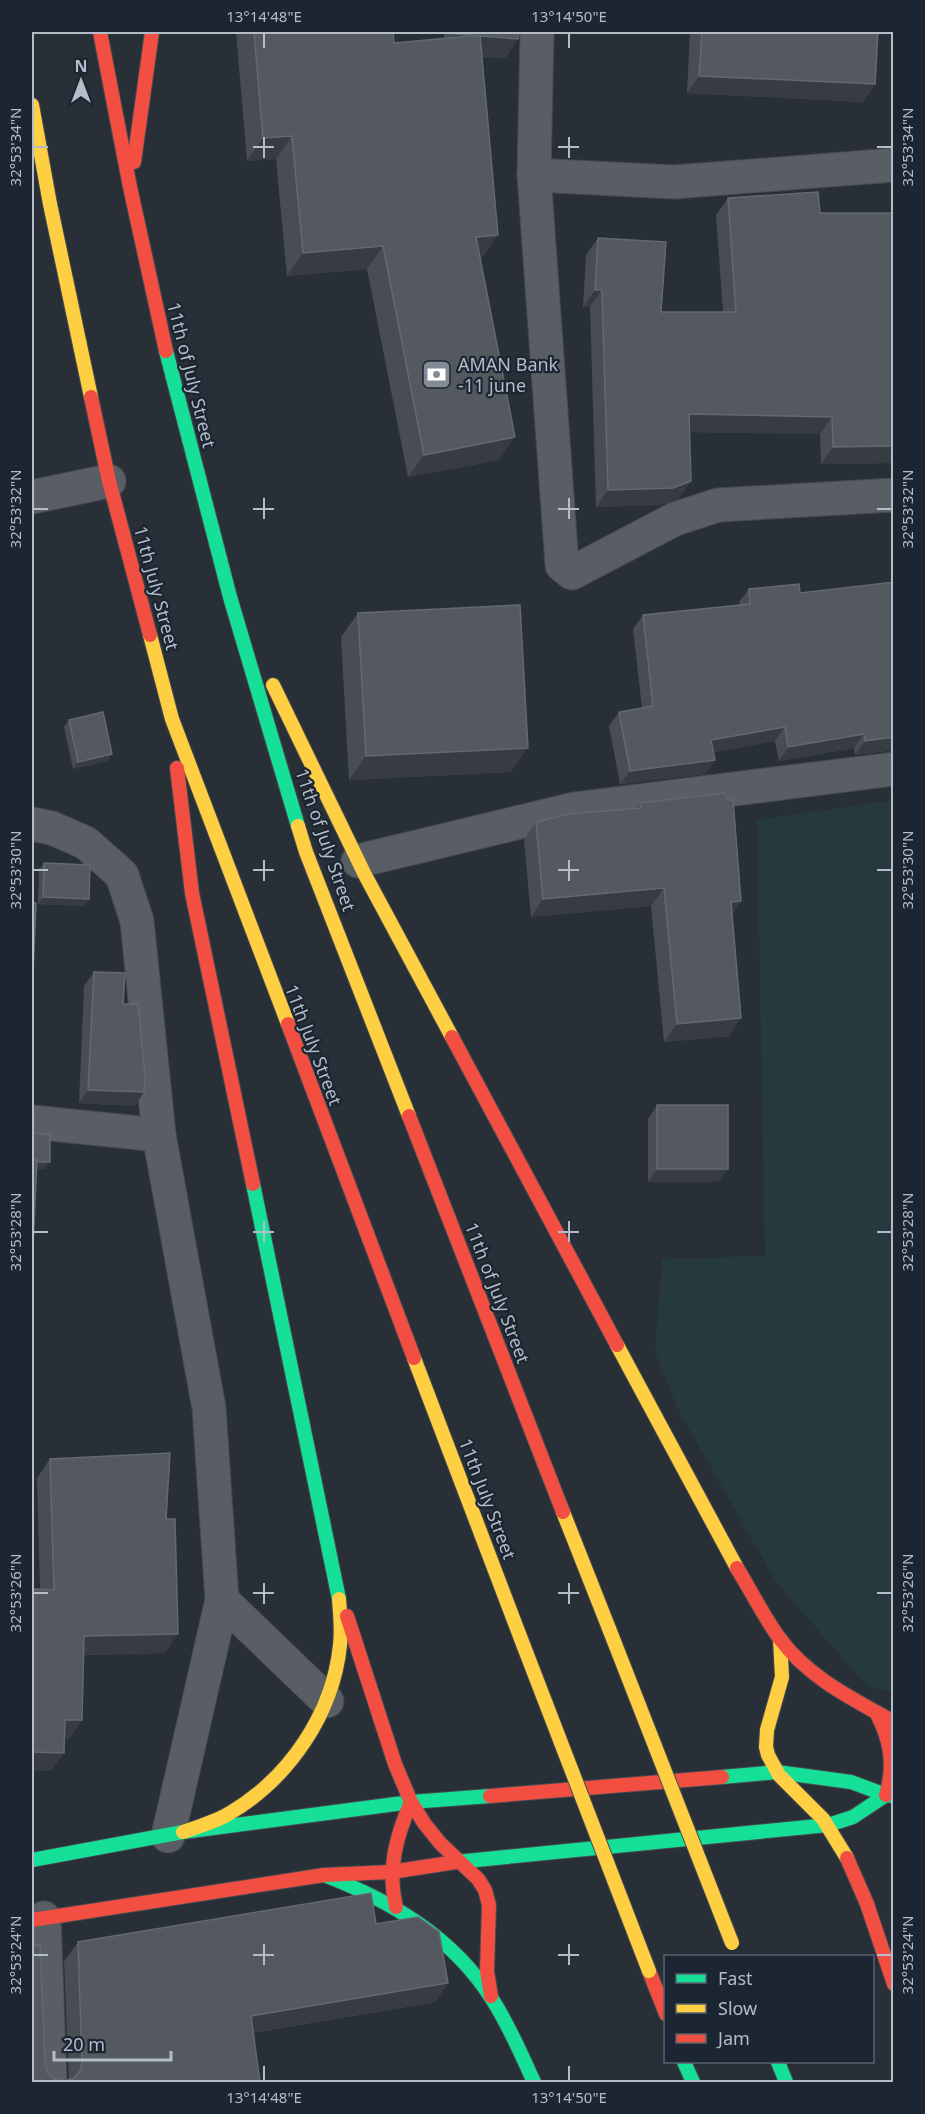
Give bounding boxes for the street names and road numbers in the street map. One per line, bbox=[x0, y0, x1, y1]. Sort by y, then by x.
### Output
street label: 11th of July Street bbox=[162, 299, 222, 451]
street label: 11th July Street bbox=[129, 523, 185, 653]
street label: 11th of July Street bbox=[290, 765, 362, 915]
street label: 11th July Street bbox=[280, 981, 348, 1109]
street label: 11th of July Street bbox=[460, 1219, 536, 1367]
street label: 11th July Street bbox=[454, 1435, 522, 1563]

